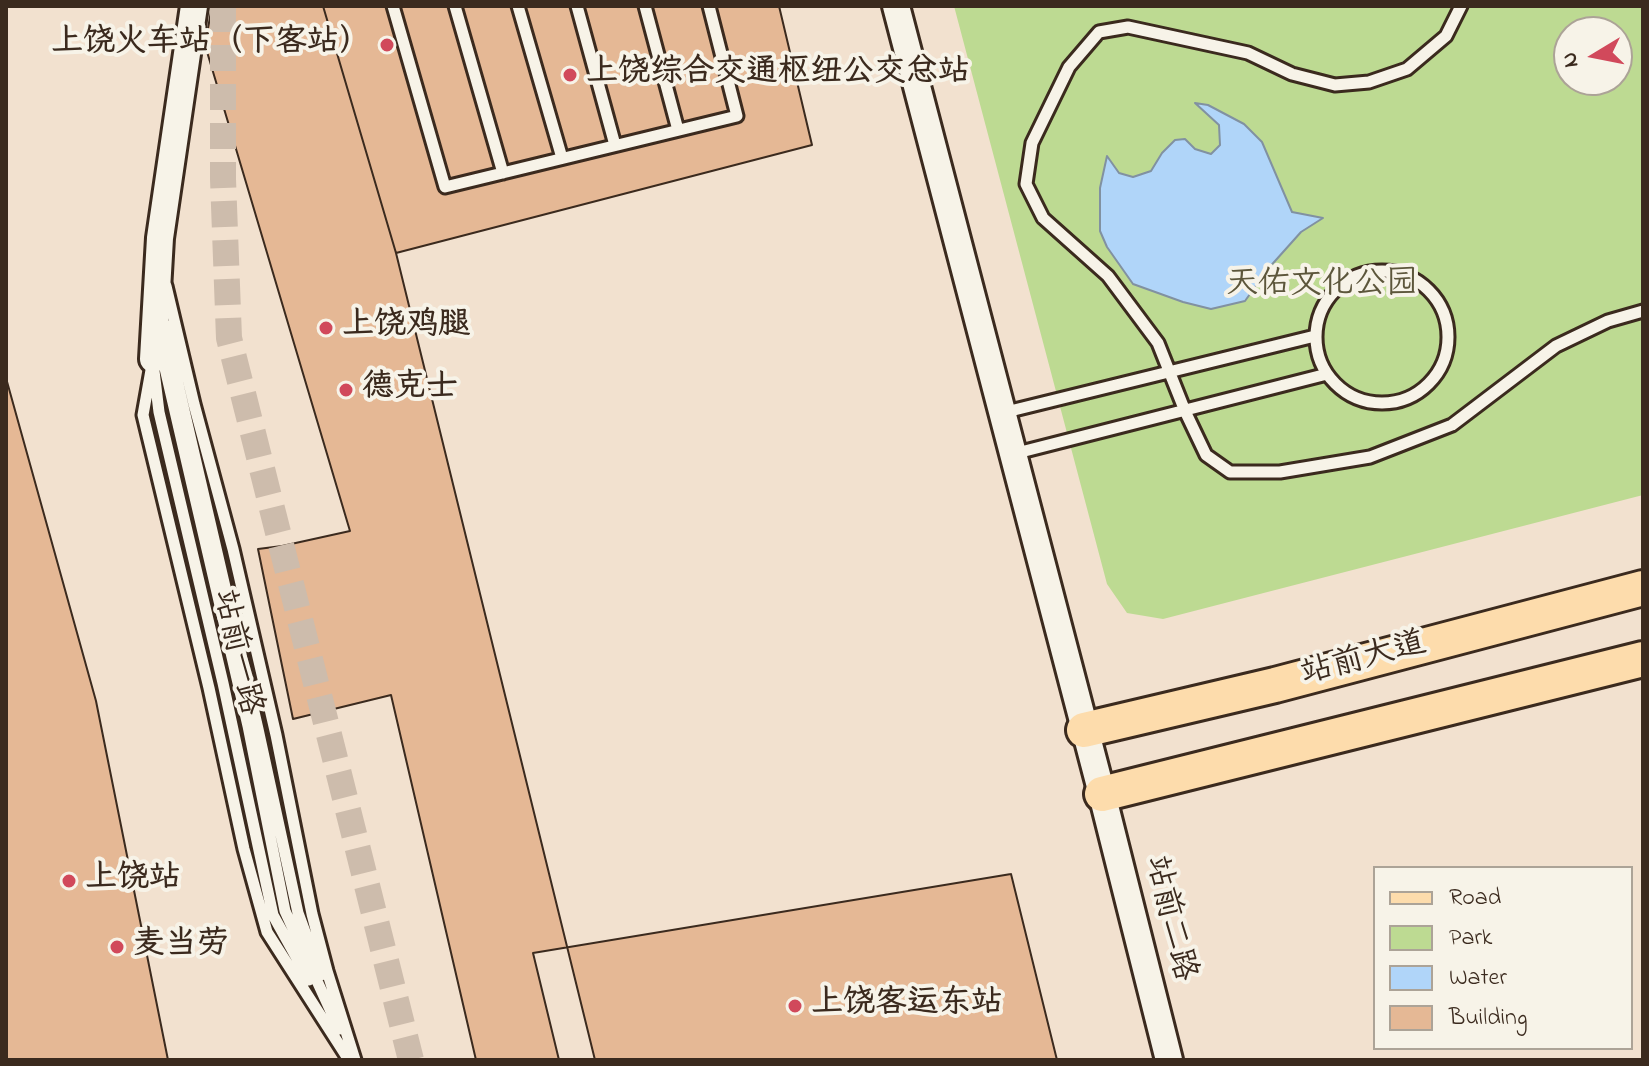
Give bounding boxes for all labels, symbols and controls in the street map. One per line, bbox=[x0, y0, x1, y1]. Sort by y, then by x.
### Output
north arrow bbox=[1553, 16, 1633, 96]
place label: 上饶火车站（下客站） bbox=[51, 26, 371, 64]
marker: 上饶火车站（下客站） bbox=[378, 36, 396, 54]
text: N bbox=[1554, 50, 1588, 70]
place label: 上饶综合交通枢纽公交总站 bbox=[586, 56, 970, 94]
marker: 上饶综合交通枢纽公交总站 bbox=[561, 66, 579, 84]
park label: 天佑文化公园 bbox=[1226, 268, 1418, 306]
place label: 上饶鸡腿 bbox=[342, 309, 470, 347]
marker: 上饶鸡腿 bbox=[317, 319, 335, 337]
place label: 德克士 bbox=[362, 371, 458, 409]
marker: 德克士 bbox=[337, 381, 355, 399]
street label: 站前一路 bbox=[202, 586, 268, 720]
street label: 站前大道 bbox=[1297, 626, 1431, 696]
street label: 站前二路 bbox=[1134, 852, 1202, 986]
place label: 上饶站 bbox=[85, 862, 181, 900]
legend bbox=[1373, 866, 1633, 1050]
marker: 上饶站 bbox=[60, 872, 78, 890]
text: Road bbox=[1449, 881, 1501, 916]
text: Park bbox=[1449, 921, 1492, 956]
place label: 麦当劳 bbox=[133, 928, 229, 966]
marker: 麦当劳 bbox=[108, 938, 126, 956]
text: Water bbox=[1449, 961, 1507, 996]
place label: 上饶客运东站 bbox=[811, 987, 1003, 1025]
marker: 上饶客运东站 bbox=[786, 997, 804, 1015]
text: Building bbox=[1449, 1001, 1528, 1036]

